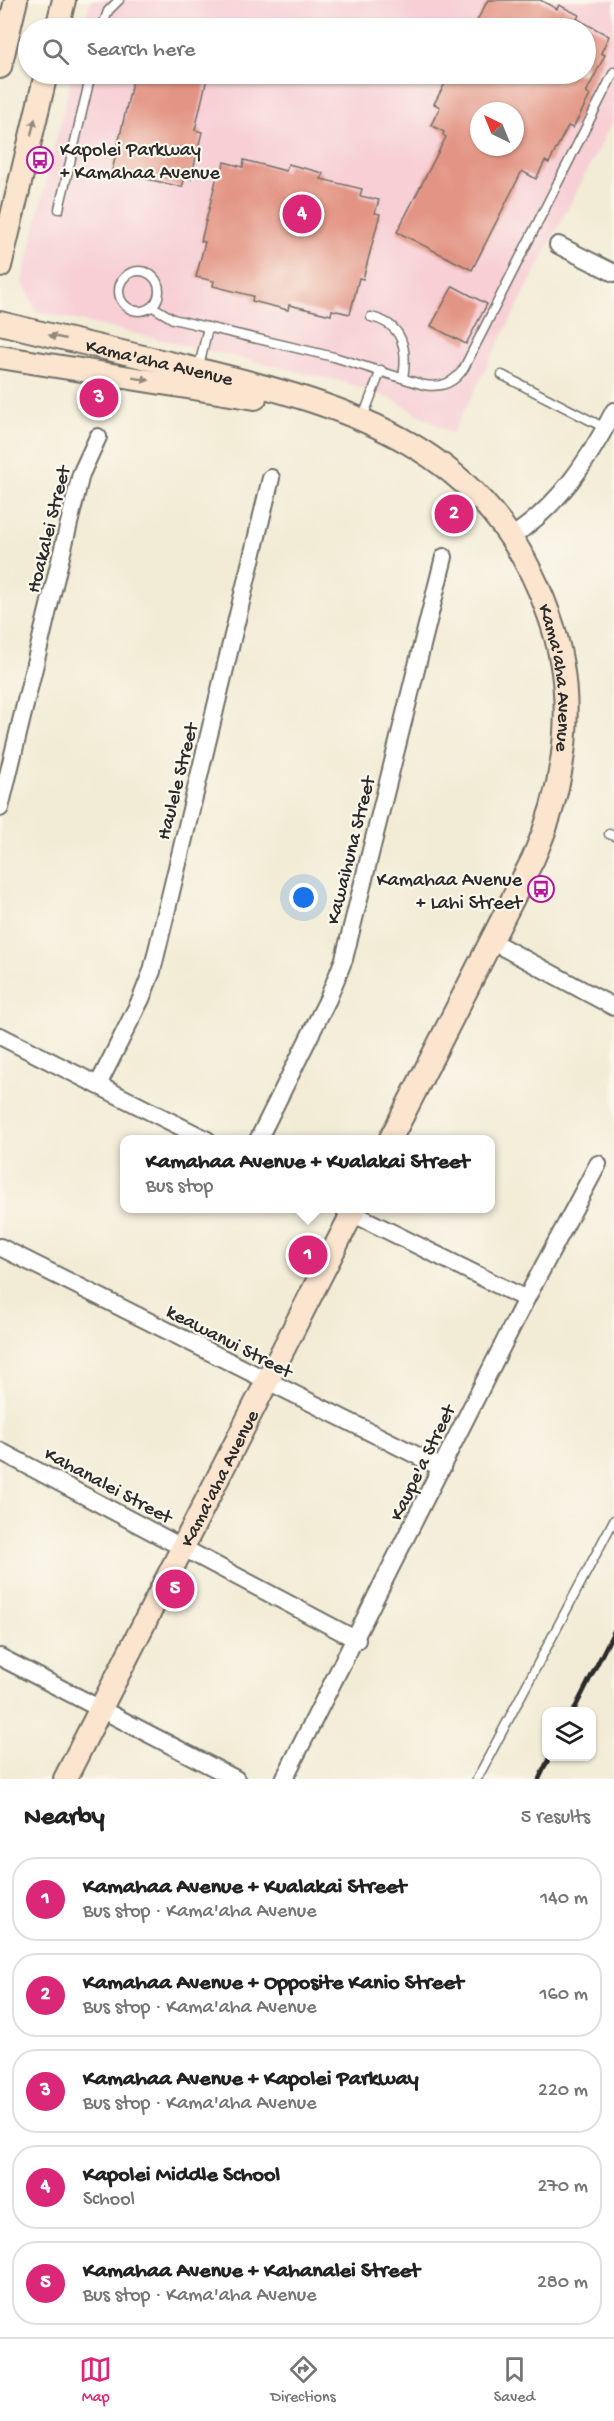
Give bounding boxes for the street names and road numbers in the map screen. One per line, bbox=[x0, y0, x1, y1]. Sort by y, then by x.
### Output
street label: Kama'aha Avenue bbox=[83, 336, 236, 393]
street label: Hoakalei Street bbox=[24, 462, 78, 596]
street label: Kama'aha Avenue bbox=[531, 601, 574, 753]
street label: Haulele Street bbox=[154, 719, 205, 843]
street label: Kawaihuna Street bbox=[323, 773, 382, 927]
street label: keawanui Street bbox=[162, 1301, 297, 1386]
street label: Kaupe'a Street bbox=[386, 1400, 463, 1525]
street label: Kama'aha Avenue bbox=[177, 1406, 266, 1551]
street label: Kahanalei Street bbox=[39, 1444, 177, 1531]

